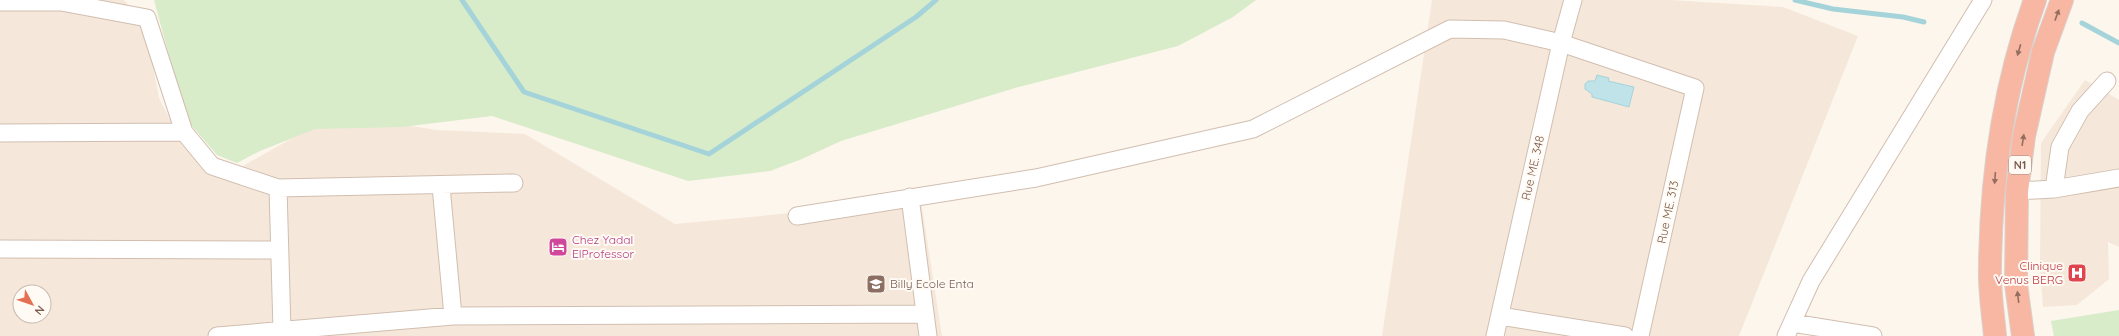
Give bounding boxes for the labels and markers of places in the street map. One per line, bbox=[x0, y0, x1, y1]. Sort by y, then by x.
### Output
place label: Chez Yadal ElProfessor bbox=[572, 232, 634, 261]
hotel icon: Chez Yadal ElProfessor bbox=[547, 236, 569, 258]
place label: Clinique Venus BERG bbox=[1995, 258, 2063, 287]
hospital icon: Clinique Venus BERG bbox=[2066, 262, 2088, 284]
school or university icon: Billy Ecole Enta bbox=[865, 273, 887, 295]
place label: Billy Ecole Enta bbox=[890, 276, 974, 291]

